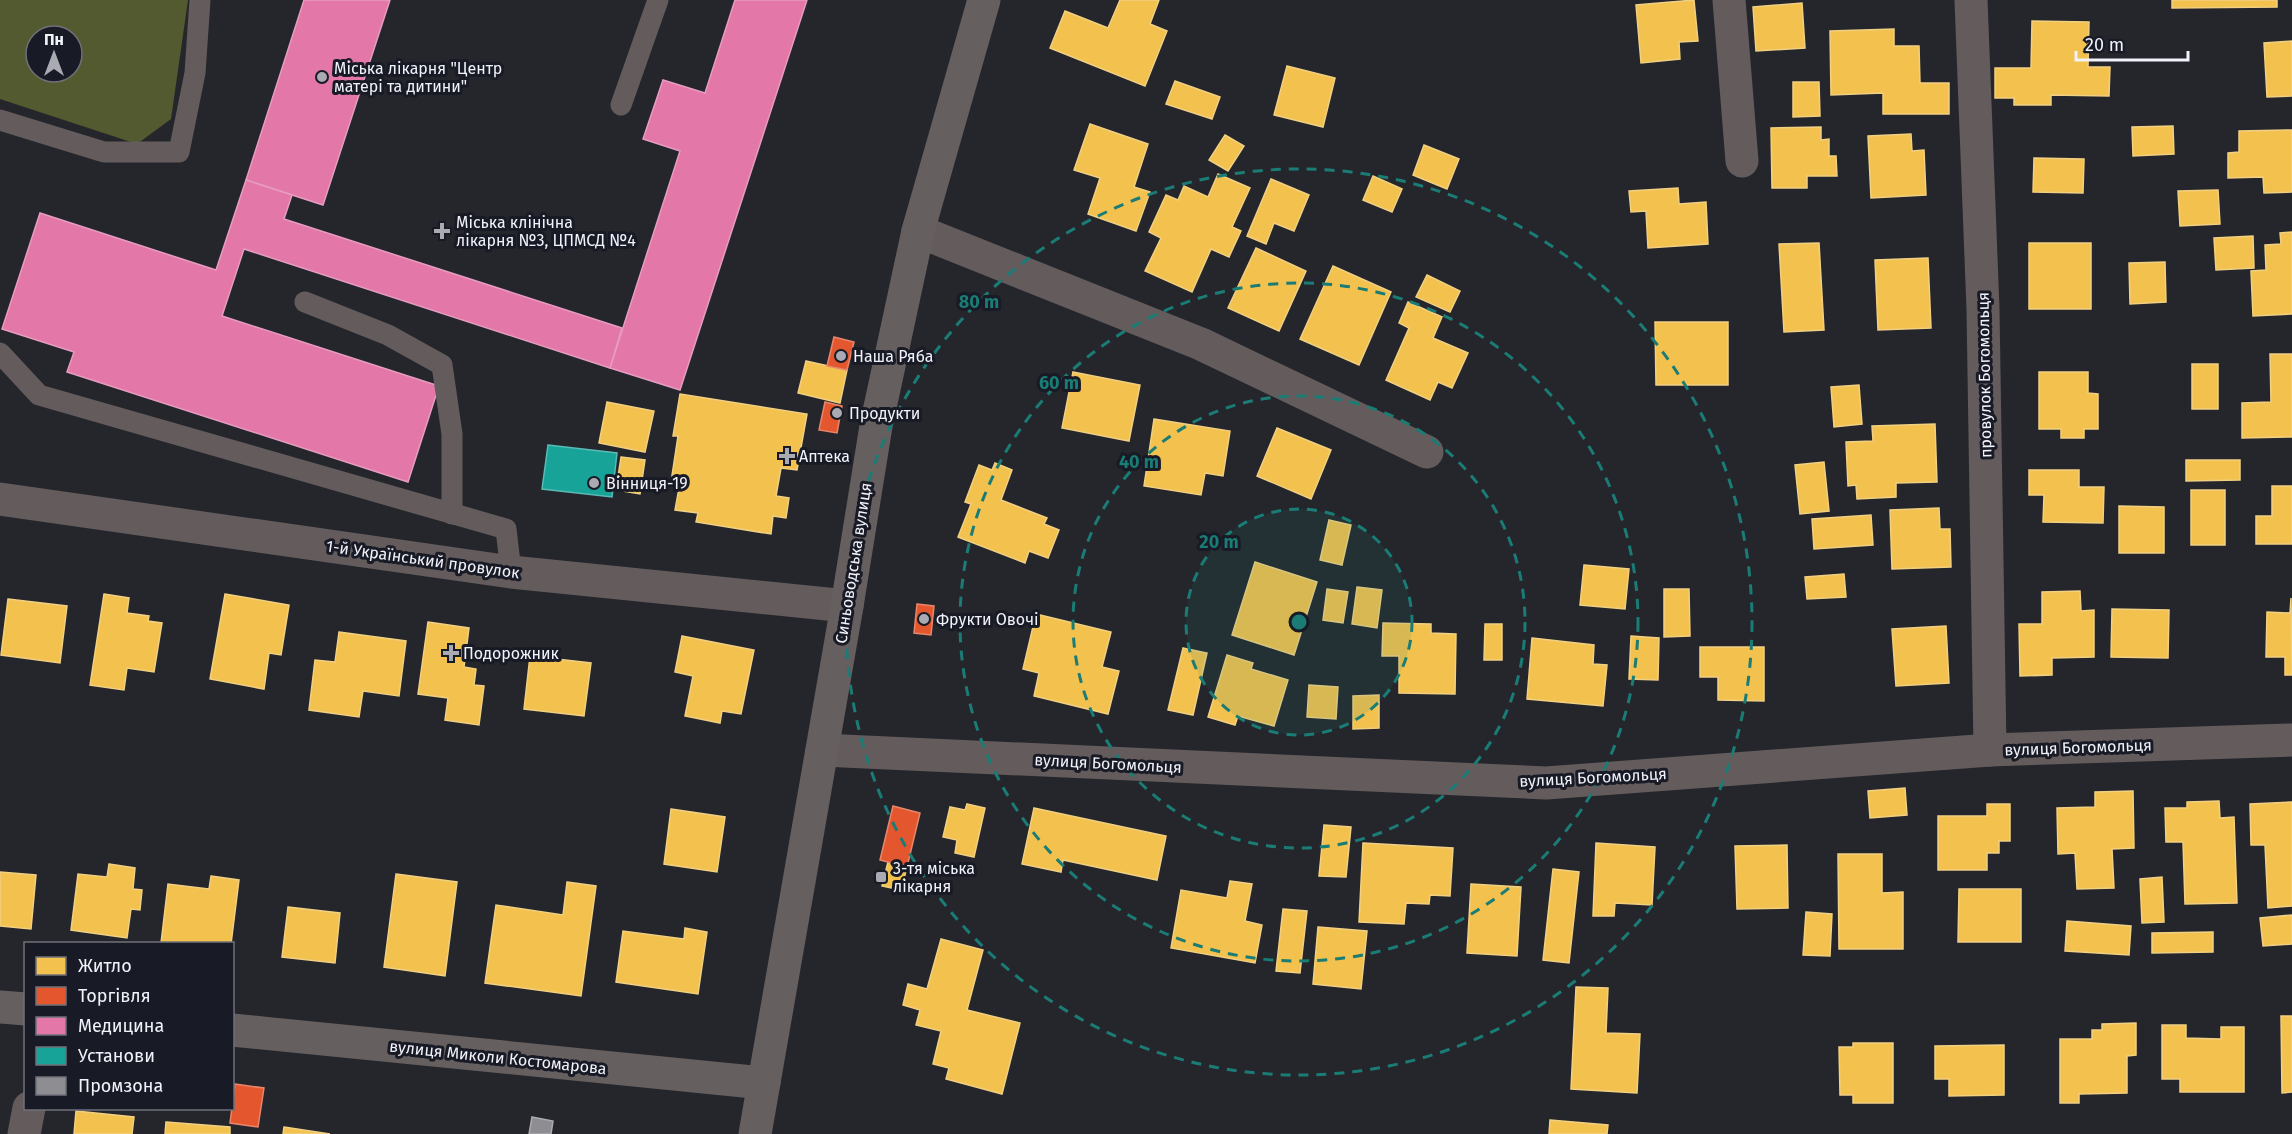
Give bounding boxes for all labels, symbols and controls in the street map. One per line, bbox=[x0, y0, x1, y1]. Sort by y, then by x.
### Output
north arrow bbox=[24, 24, 84, 84]
scale bar bbox=[2076, 24, 2188, 62]
text: Пн bbox=[44, 30, 64, 49]
text: 20 m bbox=[2085, 34, 2124, 56]
place label: Міська лікарня "Центр матері та дитини" bbox=[334, 59, 502, 96]
marker: Міська лікарня "Центр матері та дитини" bbox=[315, 70, 329, 84]
place label: Міська клінічна лікарня №3, ЦПМСД №4 bbox=[456, 213, 636, 250]
marker: Міська клінічна лікарня №3, ЦПМСД №4 bbox=[433, 222, 451, 240]
text: 80 m bbox=[959, 291, 999, 313]
street label: провулок Богомольця bbox=[1974, 292, 1995, 458]
place label: Наша Ряба bbox=[853, 347, 934, 366]
marker: Наша Ряба bbox=[834, 349, 848, 363]
text: 60 m bbox=[1039, 372, 1079, 394]
place label: Продукти bbox=[849, 404, 920, 423]
marker: Продукти bbox=[830, 406, 844, 420]
place label: Аптека bbox=[799, 447, 850, 466]
marker: Аптека bbox=[780, 449, 794, 463]
text: 40 m bbox=[1119, 451, 1159, 473]
place label: Вінниця-19 bbox=[606, 474, 688, 493]
marker: Вінниця-19 bbox=[587, 476, 601, 490]
street label: Синьоводська вулиця bbox=[831, 481, 876, 645]
text: 20 m bbox=[1199, 531, 1239, 553]
street label: 1-й Український провулок bbox=[325, 537, 522, 583]
place label: Фрукти Овочі bbox=[936, 610, 1039, 629]
marker: Фрукти Овочі bbox=[917, 612, 931, 626]
centre of rings bbox=[1289, 612, 1309, 632]
place label: Подорожник bbox=[463, 644, 560, 663]
marker: Подорожник bbox=[444, 646, 458, 660]
street label: вулиця Богомольця bbox=[2004, 735, 2152, 760]
street label: вулиця Богомольця bbox=[1034, 750, 1182, 777]
street label: вулиця Богомольця bbox=[1519, 764, 1667, 791]
place label: 3-тя міська лікарня bbox=[893, 859, 975, 896]
marker: 3-тя міська лікарня bbox=[874, 870, 888, 884]
legend bbox=[24, 942, 234, 1110]
text: Житло bbox=[78, 955, 132, 977]
text: Торгівля bbox=[78, 985, 151, 1007]
text: Медицина bbox=[78, 1015, 164, 1037]
street label: вулиця Миколи Костомарова bbox=[388, 1037, 608, 1078]
text: Установи bbox=[78, 1045, 155, 1067]
text: Промзона bbox=[78, 1075, 163, 1097]

